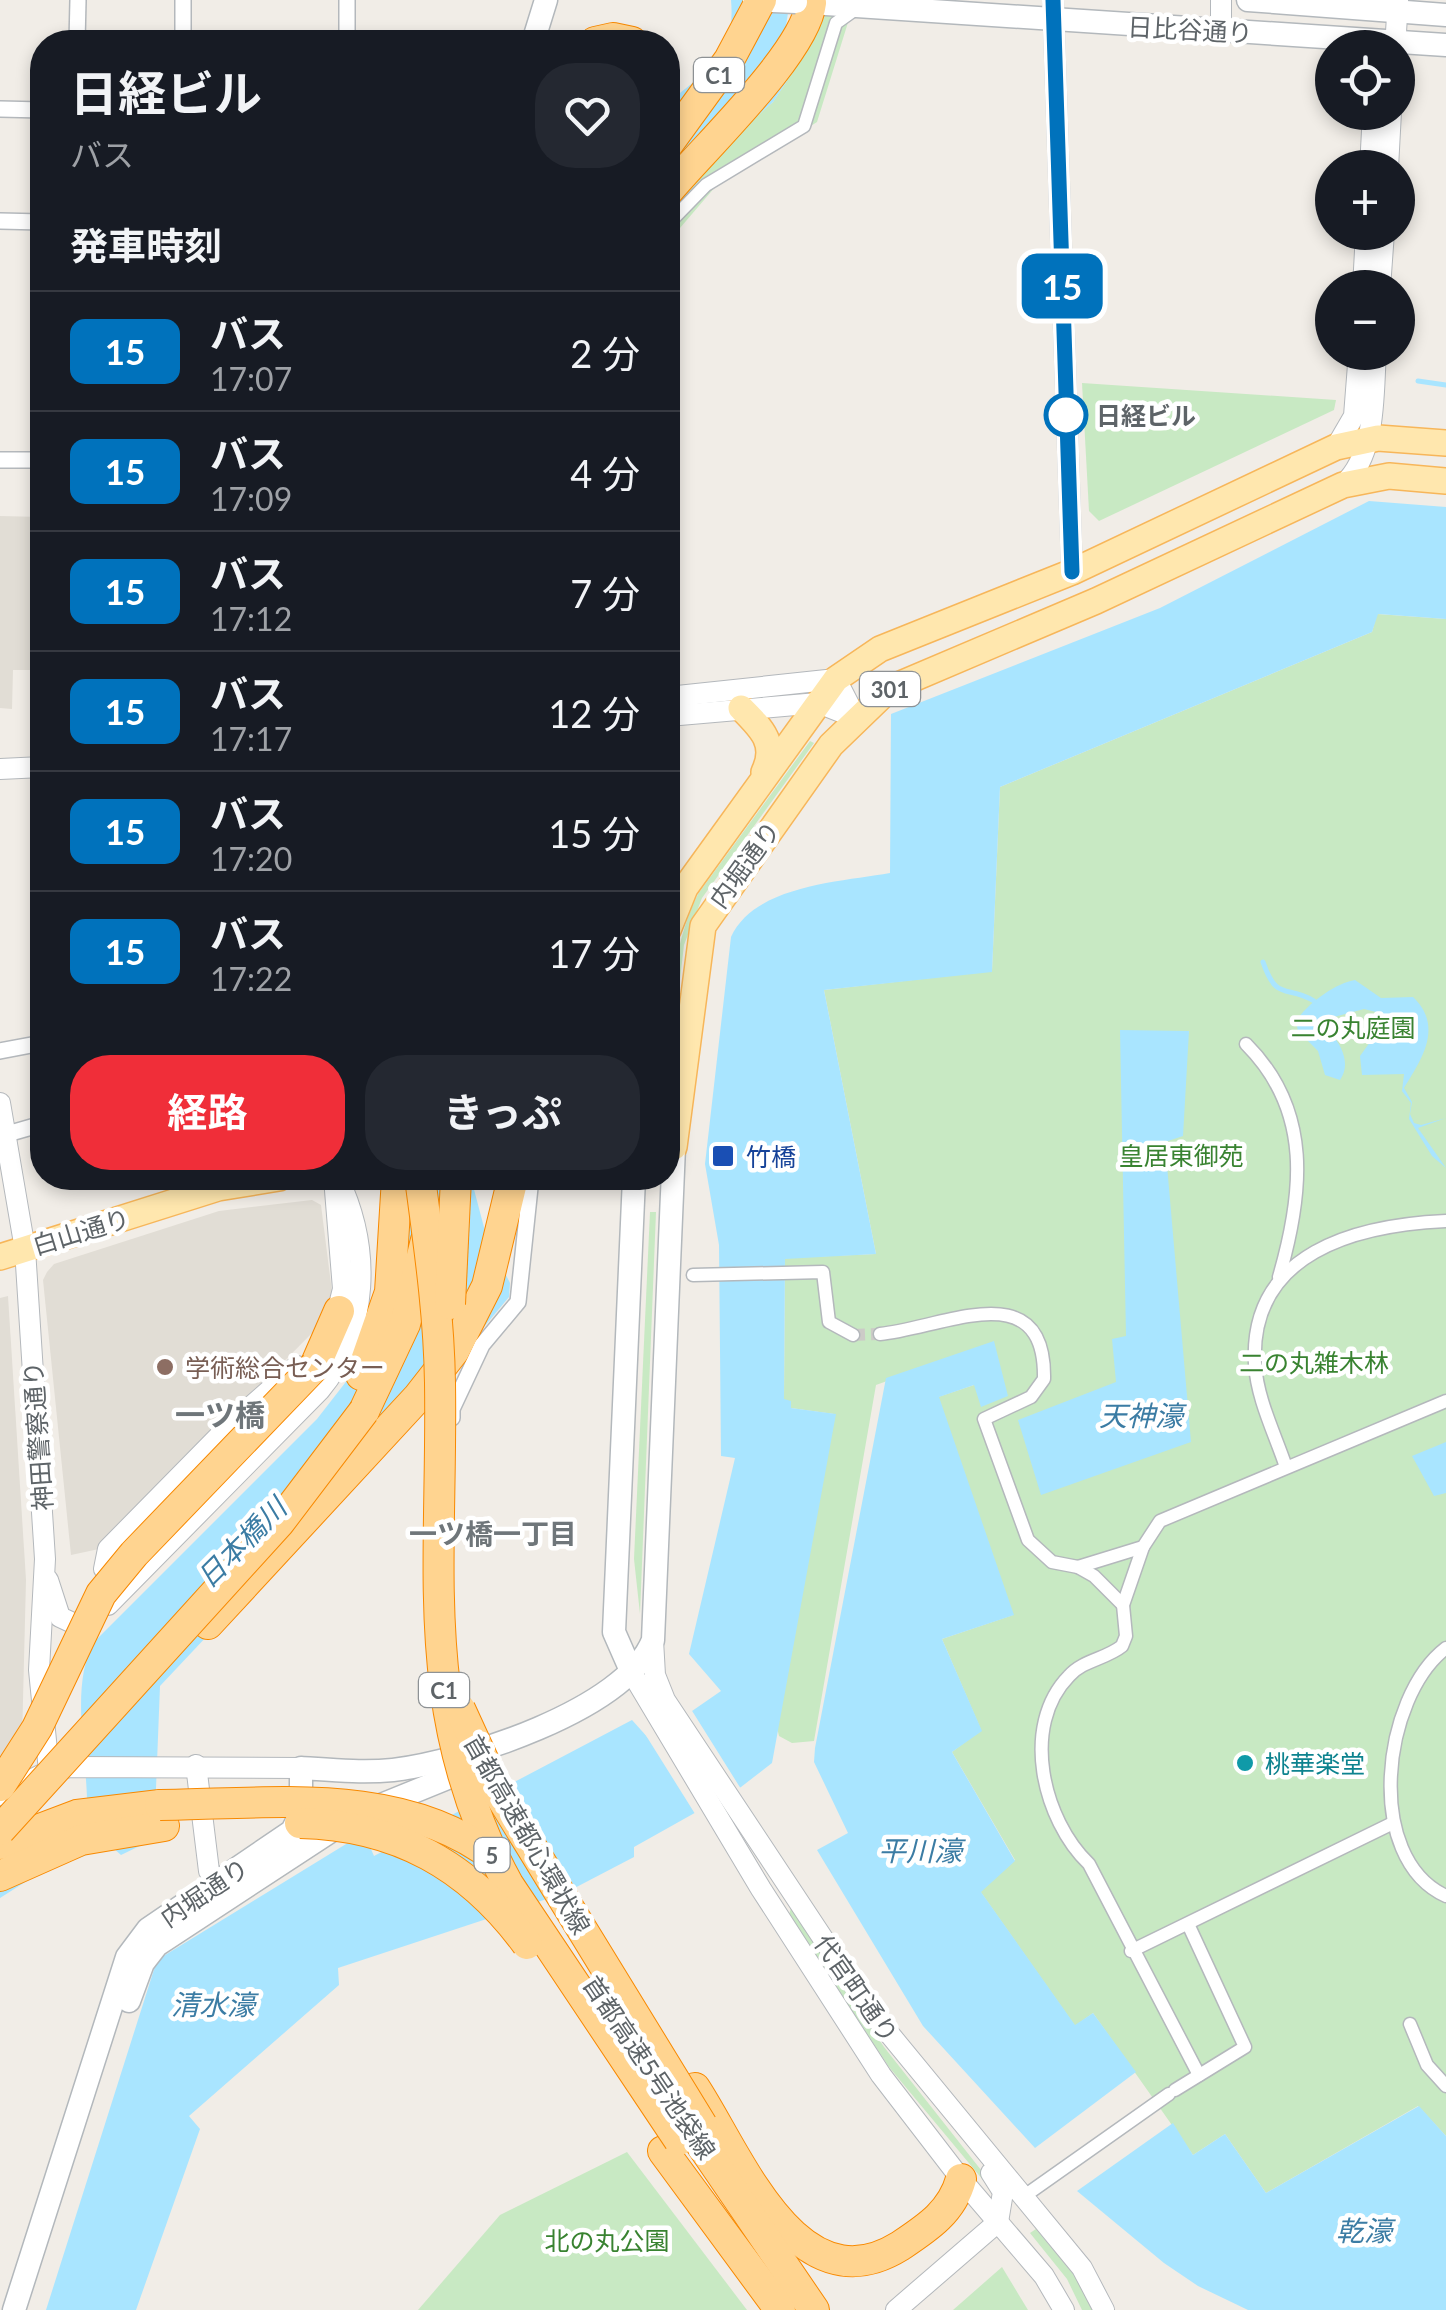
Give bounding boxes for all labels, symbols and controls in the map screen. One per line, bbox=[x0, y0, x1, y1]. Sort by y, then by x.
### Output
street label: 日比谷通り bbox=[1127, 11, 1253, 47]
map controls bbox=[1315, 30, 1415, 370]
button: locate bbox=[1315, 30, 1415, 130]
road number: C1 bbox=[694, 58, 744, 92]
button: heart bbox=[535, 63, 640, 168]
text: 日経ビル bbox=[70, 64, 262, 121]
text: バス bbox=[70, 135, 134, 174]
button: + bbox=[1315, 150, 1415, 250]
text: 発車時刻 bbox=[70, 222, 222, 268]
line badge: 15 bbox=[1017, 254, 1107, 318]
text: 15 bbox=[1042, 265, 1082, 307]
button: − bbox=[1315, 270, 1415, 370]
text: バス bbox=[210, 310, 286, 356]
text: 15 bbox=[105, 330, 145, 372]
text: 2 分 bbox=[570, 330, 640, 376]
text: 17:07 bbox=[210, 359, 292, 398]
marker: 日経ビル bbox=[1045, 394, 1087, 436]
place label: 日経ビル bbox=[1096, 400, 1196, 430]
text: バス bbox=[210, 430, 286, 476]
text: 15 bbox=[105, 450, 145, 492]
text: 4 分 bbox=[570, 450, 640, 496]
text: 17:09 bbox=[210, 479, 292, 518]
text: バス bbox=[210, 550, 286, 596]
text: 15 bbox=[105, 570, 145, 612]
text: 7 分 bbox=[570, 570, 640, 616]
text: 17:12 bbox=[210, 599, 292, 638]
text: バス bbox=[210, 670, 286, 716]
road number: 301 bbox=[860, 672, 920, 706]
text: 15 bbox=[105, 690, 145, 732]
text: 12 分 bbox=[548, 690, 640, 736]
text: 17:17 bbox=[210, 719, 292, 758]
text: バス bbox=[210, 790, 286, 836]
text: 15 bbox=[105, 810, 145, 852]
text: 15 分 bbox=[548, 810, 640, 856]
street label: 内堀通り bbox=[702, 815, 786, 913]
text: 17:20 bbox=[210, 839, 292, 878]
text: バス bbox=[210, 910, 286, 956]
text: 15 bbox=[105, 930, 145, 972]
text: 17 分 bbox=[548, 930, 640, 976]
text: 17:22 bbox=[210, 959, 292, 998]
park label: 二の丸庭園 bbox=[1290, 1012, 1416, 1042]
button: 経路 bbox=[70, 1055, 345, 1170]
button: きっぷ bbox=[365, 1055, 640, 1170]
park label: 皇居東御苑 bbox=[1118, 1140, 1244, 1170]
place label: 竹橋 bbox=[746, 1141, 796, 1171]
marker: 竹橋 bbox=[710, 1143, 736, 1169]
street label: 白山通り bbox=[29, 1202, 133, 1260]
park label: 二の丸雑木林 bbox=[1239, 1347, 1389, 1377]
place label: 学術総合センター bbox=[185, 1352, 385, 1382]
marker: 学術総合センター bbox=[154, 1356, 176, 1378]
street label: 神田警察通り bbox=[17, 1360, 57, 1512]
district label: 一ツ橋 bbox=[175, 1396, 265, 1432]
water label: 天神濠 bbox=[1099, 1398, 1187, 1432]
water label: 日本橋川 bbox=[189, 1488, 295, 1594]
district label: 一ツ橋一丁目 bbox=[409, 1516, 577, 1550]
road number: C1 bbox=[419, 1673, 469, 1707]
street label: 首都高速都心環状線 bbox=[459, 1729, 597, 1939]
place label: 桃華楽堂 bbox=[1265, 1748, 1365, 1778]
marker: 桃華楽堂 bbox=[1234, 1752, 1256, 1774]
water label: 平川濠 bbox=[878, 1833, 966, 1867]
road number: 5 bbox=[474, 1838, 510, 1872]
street label: 内堀通り bbox=[154, 1852, 254, 1932]
street label: 代官町通り bbox=[809, 1928, 905, 2048]
street label: 首都高速5号池袋線 bbox=[578, 1970, 722, 2164]
water label: 清水濠 bbox=[171, 1987, 259, 2021]
water label: 乾濠 bbox=[1336, 2213, 1396, 2247]
park label: 北の丸公園 bbox=[544, 2225, 670, 2255]

